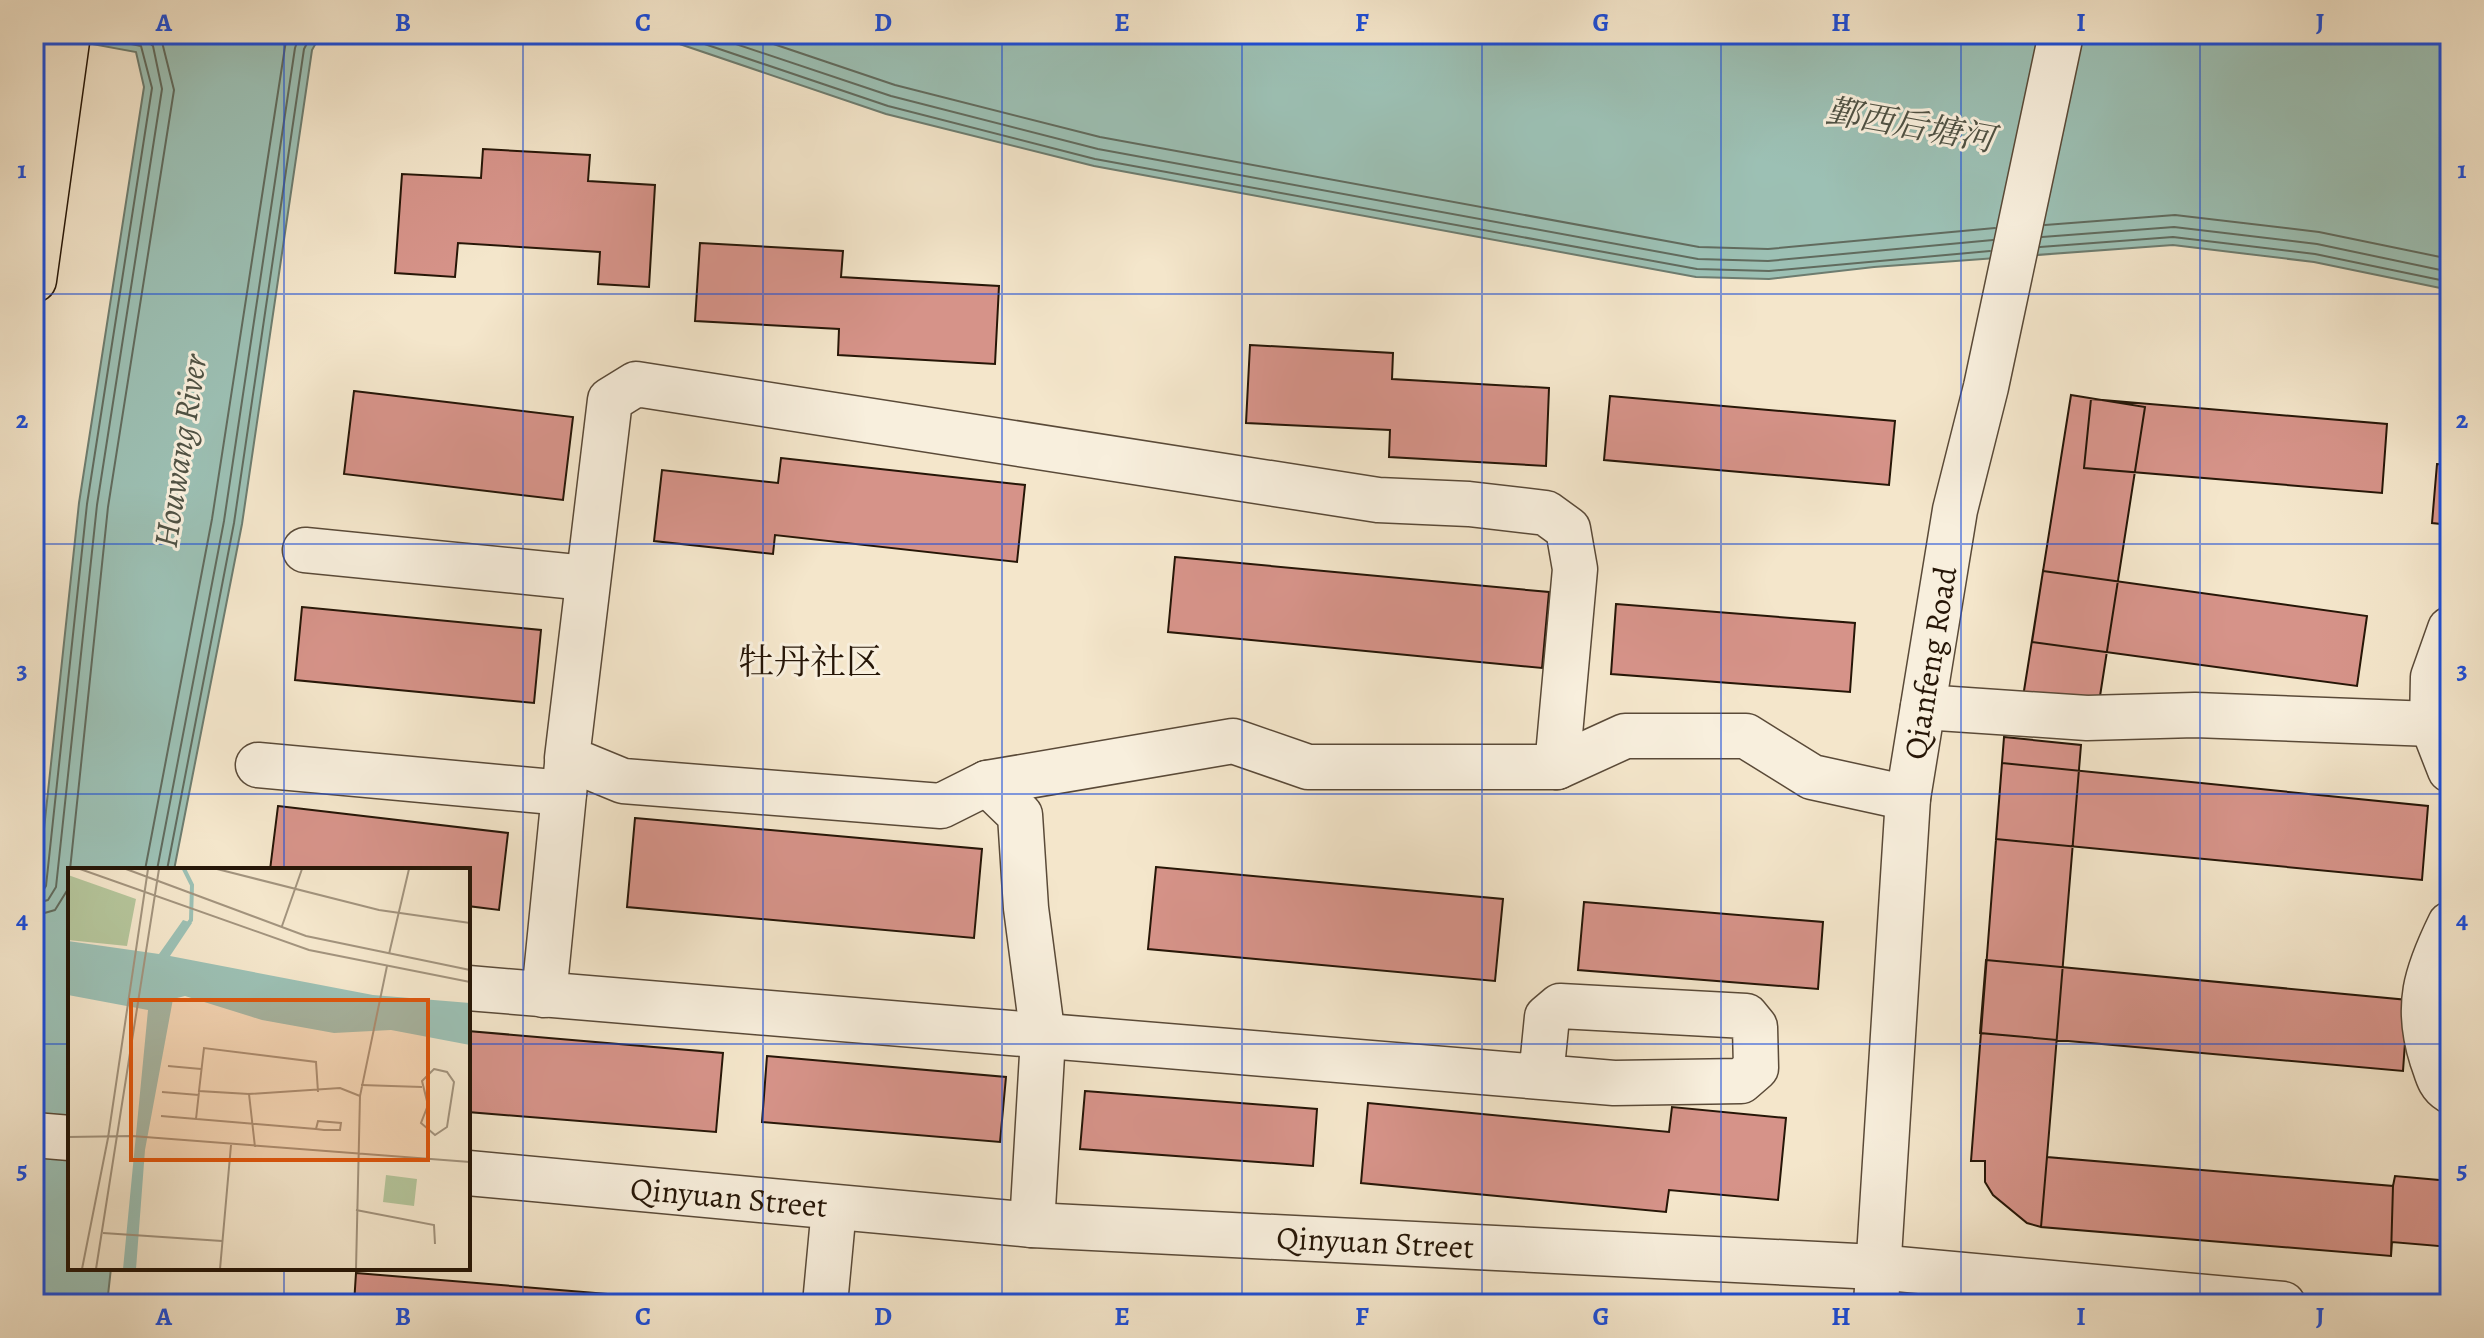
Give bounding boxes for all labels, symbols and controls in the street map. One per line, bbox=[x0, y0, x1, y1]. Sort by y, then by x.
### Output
text: A bbox=[155, 5, 173, 40]
text: B bbox=[395, 5, 411, 40]
text: C bbox=[635, 5, 651, 40]
text: D bbox=[874, 5, 892, 40]
text: E bbox=[1114, 5, 1130, 40]
text: F bbox=[1355, 5, 1369, 40]
text: G bbox=[1592, 5, 1610, 40]
text: H bbox=[1831, 5, 1851, 40]
text: I bbox=[2076, 5, 2086, 40]
text: J bbox=[2316, 5, 2324, 40]
water label: 鄞西后塘河 bbox=[1822, 87, 2004, 164]
text: 1 bbox=[17, 152, 27, 187]
text: 1 bbox=[2457, 152, 2467, 187]
water label: Houwang River bbox=[142, 350, 219, 551]
text: 2 bbox=[16, 402, 29, 437]
text: 2 bbox=[2456, 402, 2469, 437]
street label: Qianfeng Road bbox=[1893, 562, 1968, 762]
district label: 牡丹社区 bbox=[738, 637, 882, 686]
text: 3 bbox=[16, 652, 28, 687]
text: 3 bbox=[2456, 652, 2468, 687]
inset map bbox=[68, 868, 470, 1270]
text: 4 bbox=[16, 902, 28, 937]
text: 4 bbox=[2456, 902, 2468, 937]
text: 5 bbox=[16, 1152, 28, 1187]
text: 5 bbox=[2456, 1152, 2468, 1187]
street label: Qinyuan Street bbox=[629, 1166, 829, 1228]
street label: Qinyuan Street bbox=[1276, 1215, 1475, 1269]
text: A bbox=[155, 1299, 173, 1334]
text: B bbox=[395, 1299, 411, 1334]
text: C bbox=[635, 1299, 651, 1334]
text: D bbox=[874, 1299, 892, 1334]
text: E bbox=[1114, 1299, 1130, 1334]
text: F bbox=[1355, 1299, 1369, 1334]
text: G bbox=[1592, 1299, 1610, 1334]
text: H bbox=[1831, 1299, 1851, 1334]
text: I bbox=[2076, 1299, 2086, 1334]
text: J bbox=[2316, 1299, 2324, 1334]

